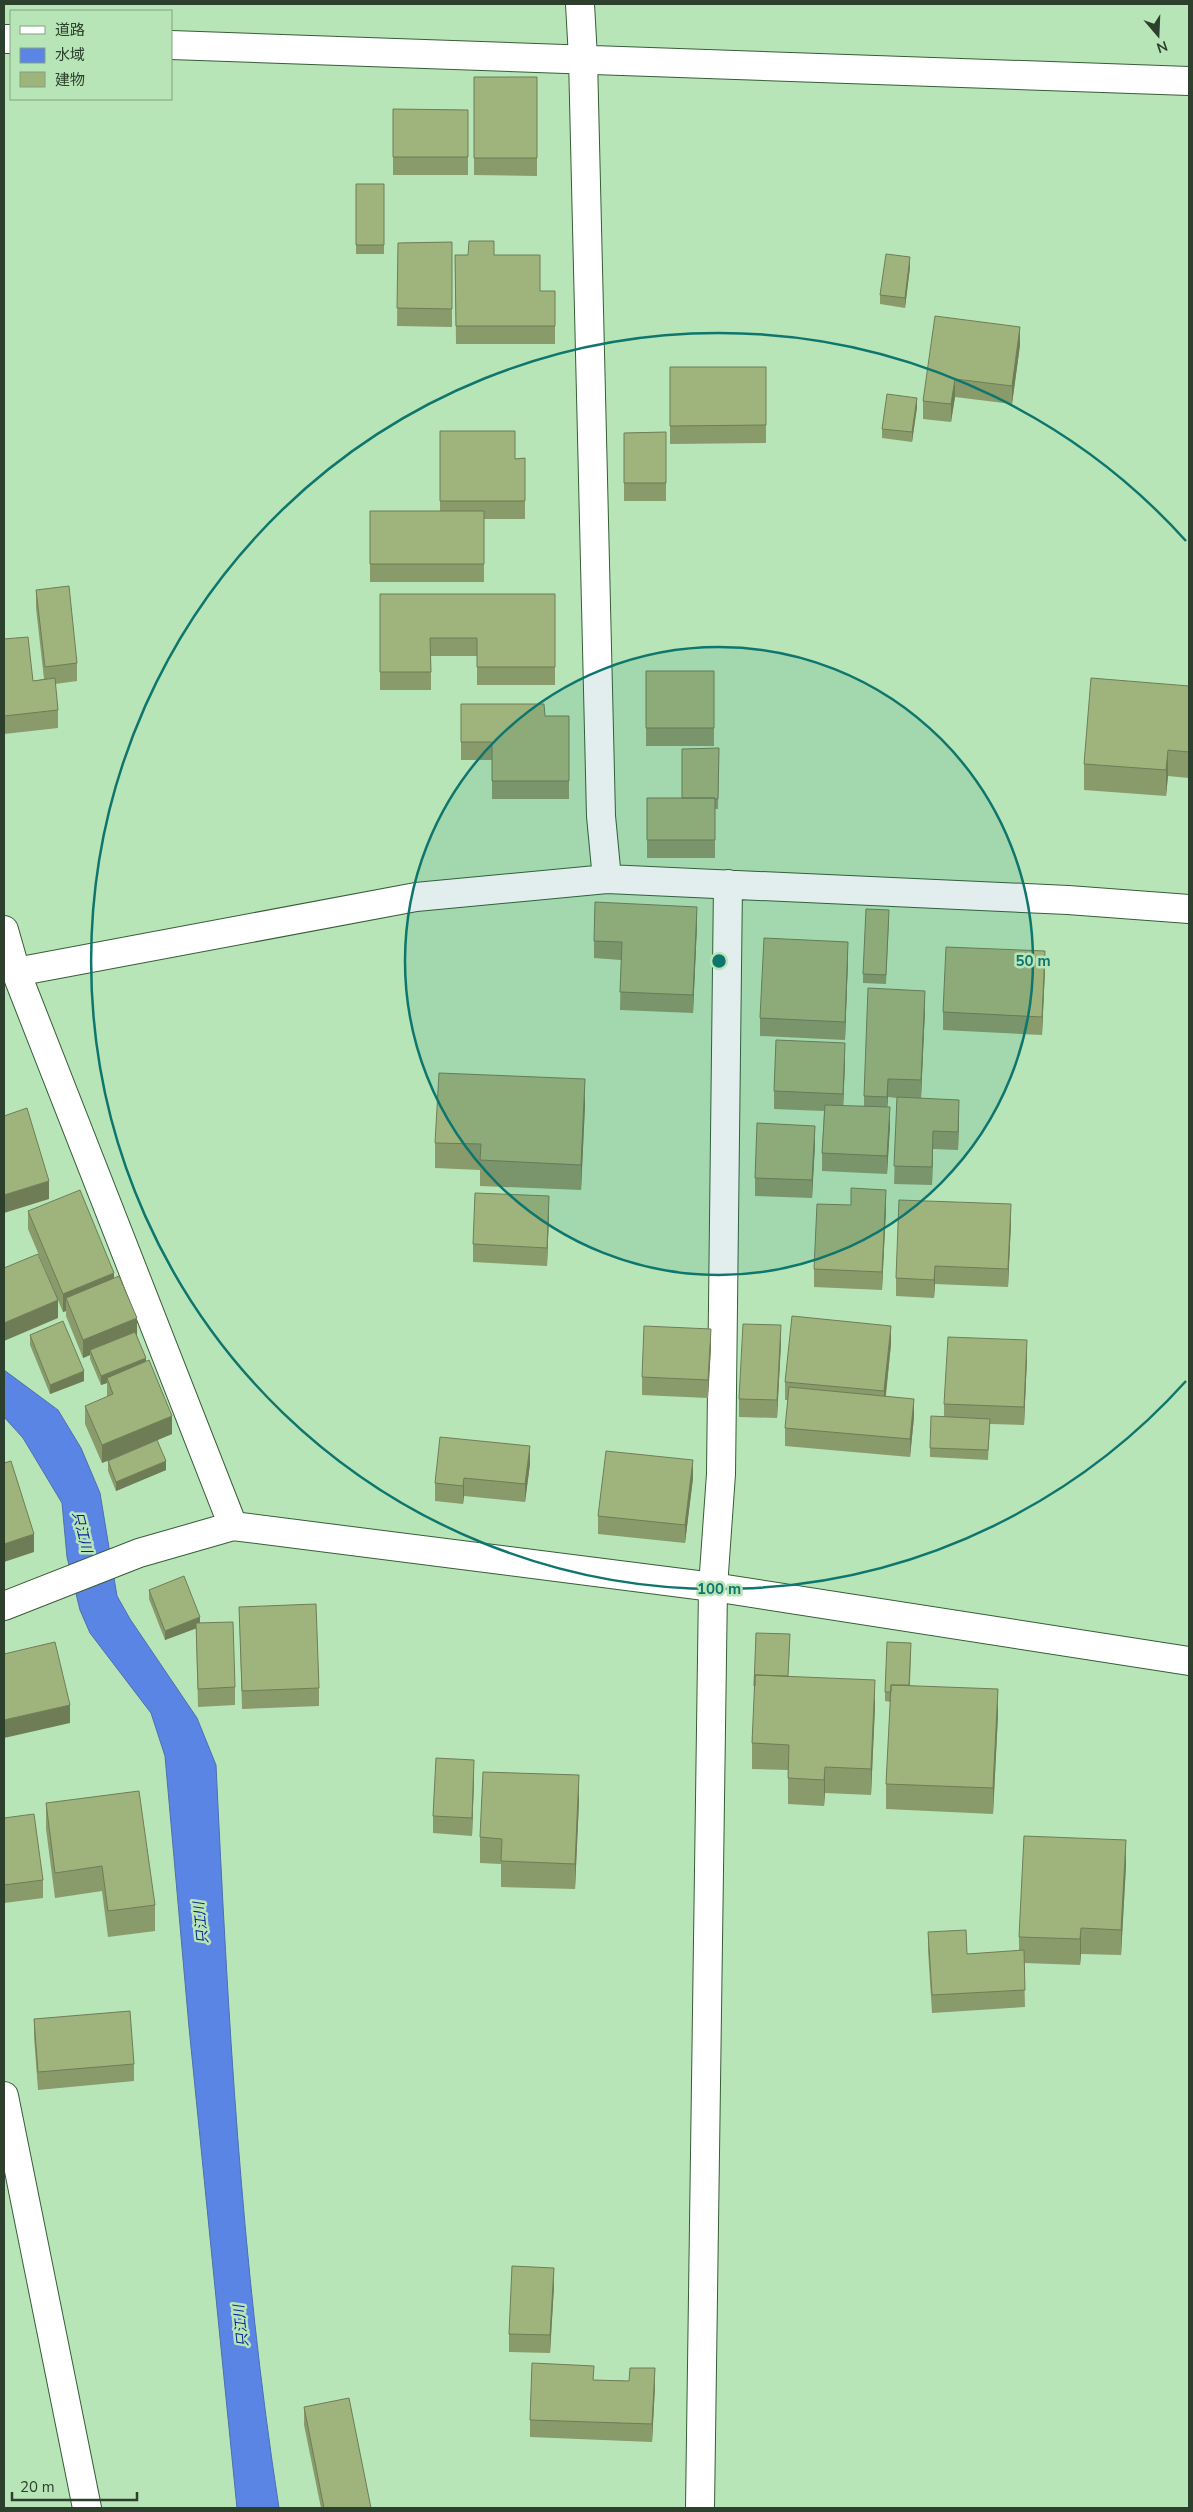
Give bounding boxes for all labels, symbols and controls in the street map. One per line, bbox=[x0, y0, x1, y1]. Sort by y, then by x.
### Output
legend bbox=[10, 10, 172, 100]
north arrow bbox=[1133, 10, 1183, 60]
text: 道路 bbox=[55, 20, 85, 40]
text: N bbox=[1154, 36, 1170, 58]
text: 水域 bbox=[55, 45, 85, 65]
text: 建物 bbox=[55, 70, 85, 90]
text: 50 m bbox=[1015, 951, 1051, 971]
centre of rings bbox=[710, 952, 728, 970]
water label: 只江川 bbox=[68, 1509, 97, 1557]
text: 100 m bbox=[697, 1579, 741, 1599]
water label: 只江川 bbox=[189, 1899, 213, 1945]
water label: 只江川 bbox=[229, 2302, 253, 2348]
scale bar bbox=[12, 2470, 138, 2502]
text: 20 m bbox=[20, 2477, 55, 2497]

